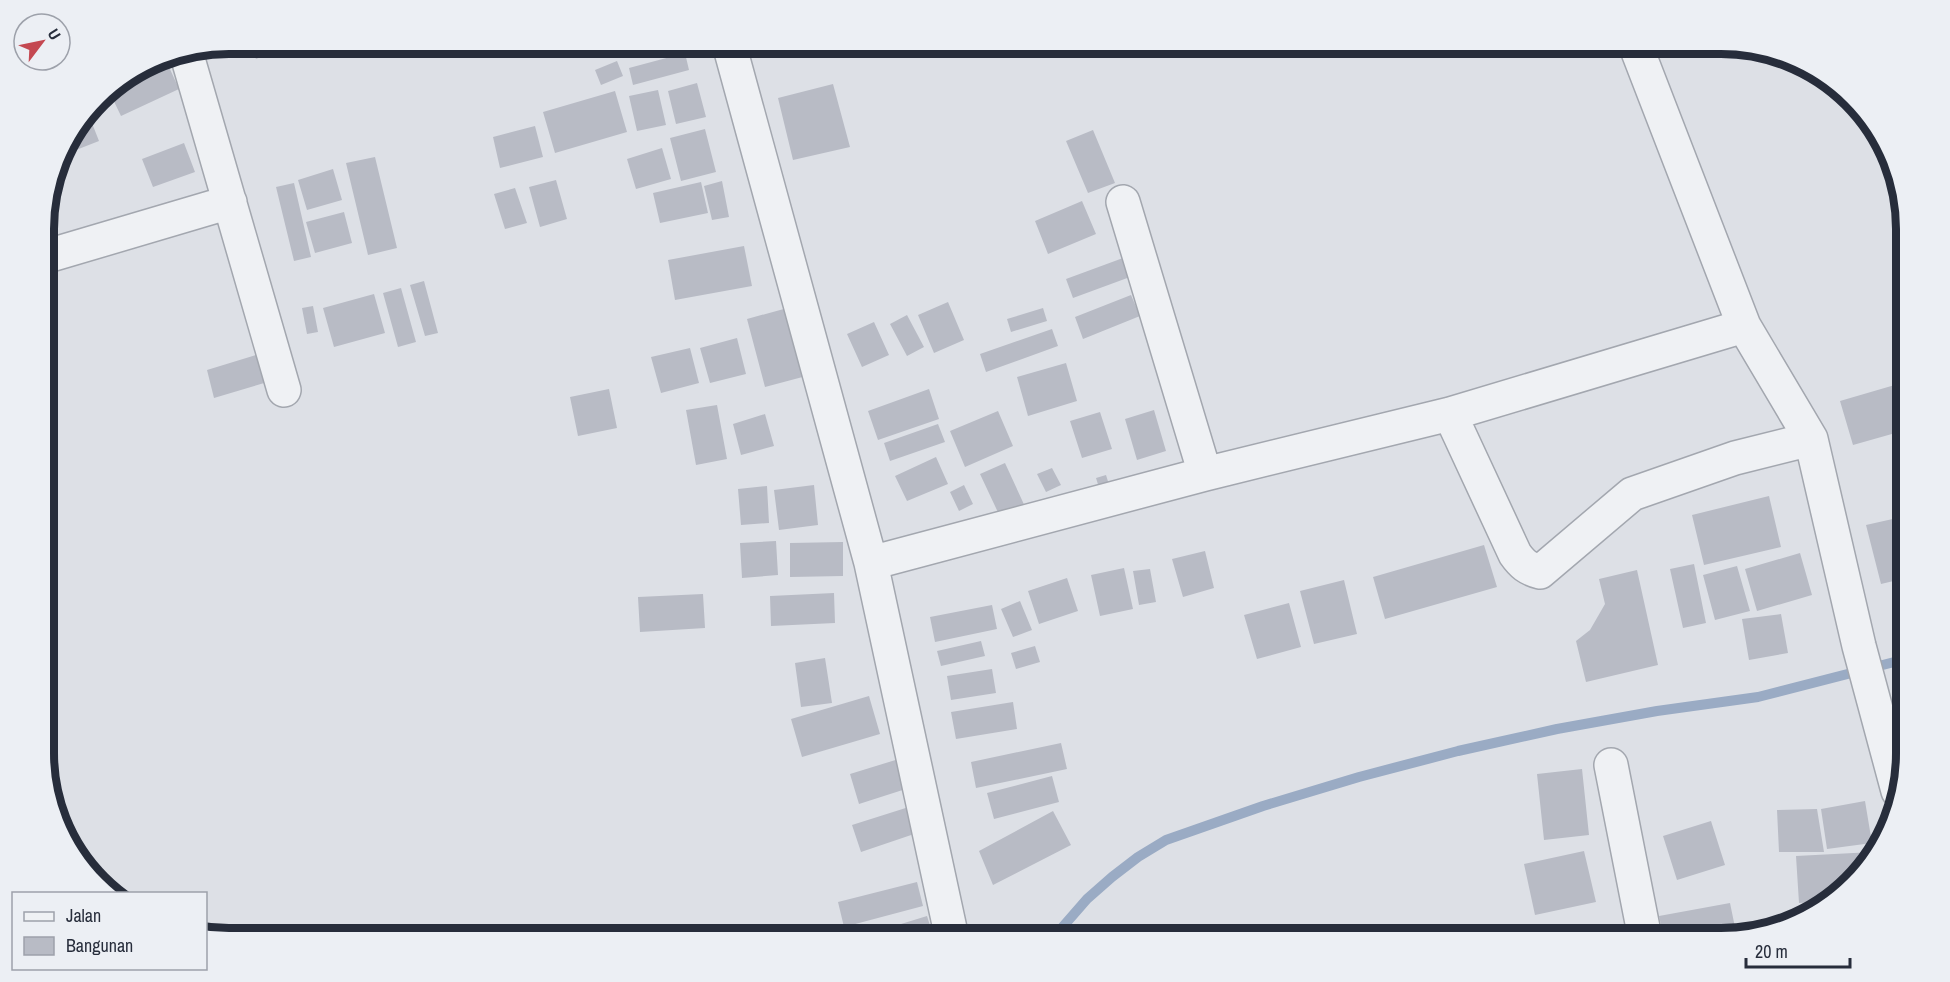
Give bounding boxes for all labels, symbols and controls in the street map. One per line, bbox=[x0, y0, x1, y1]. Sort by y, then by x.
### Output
north arrow bbox=[12, 12, 72, 72]
text: U bbox=[43, 24, 67, 44]
legend bbox=[12, 892, 207, 970]
text: Jalan bbox=[66, 903, 101, 928]
scale bar bbox=[1746, 931, 1850, 969]
text: Bangunan bbox=[66, 933, 133, 958]
text: 20 m bbox=[1755, 939, 1788, 964]

